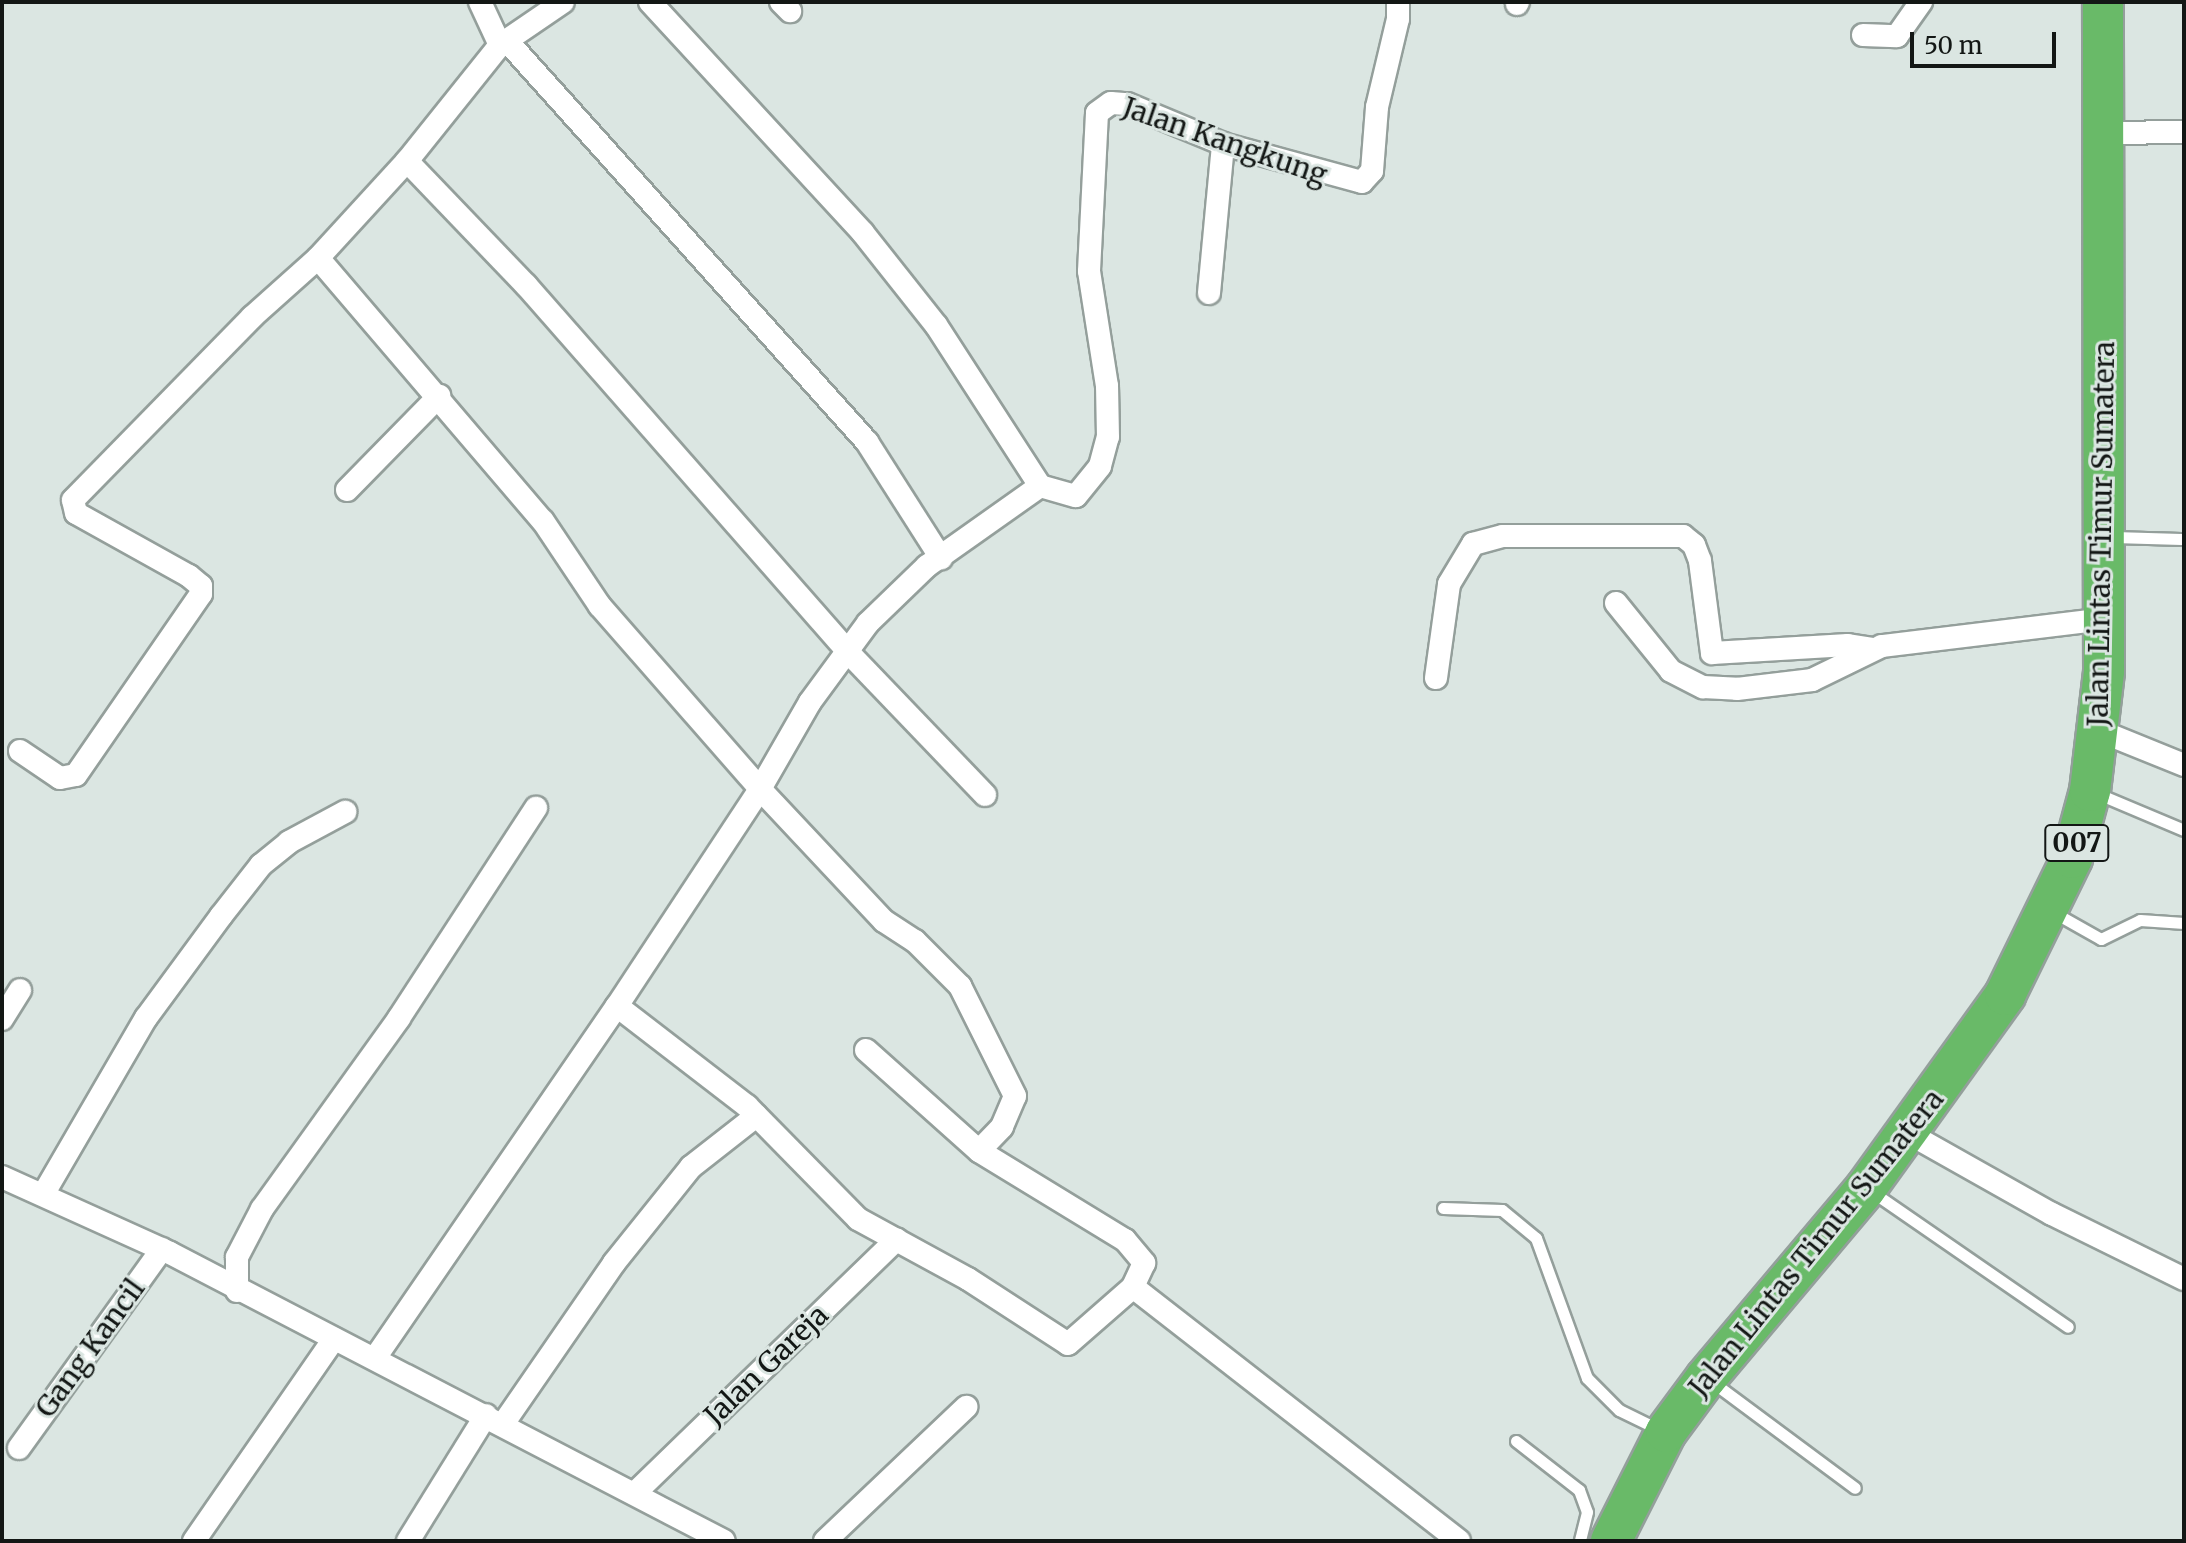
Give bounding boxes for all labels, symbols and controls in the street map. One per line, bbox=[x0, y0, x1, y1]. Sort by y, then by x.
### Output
scale bar bbox=[1914, 16, 2060, 66]
text: 50 m bbox=[1924, 30, 1983, 61]
street label: Jalan Kangkung bbox=[1118, 90, 1332, 192]
street label: Jalan Lintas Timur Sumatera bbox=[2081, 341, 2121, 727]
road number: 007 bbox=[2043, 821, 2111, 865]
street label: Jalan Lintas Timur Sumatera bbox=[1682, 1083, 1950, 1403]
street label: Gang Kancil bbox=[29, 1272, 151, 1424]
street label: Jalan Gareja bbox=[697, 1298, 835, 1432]

